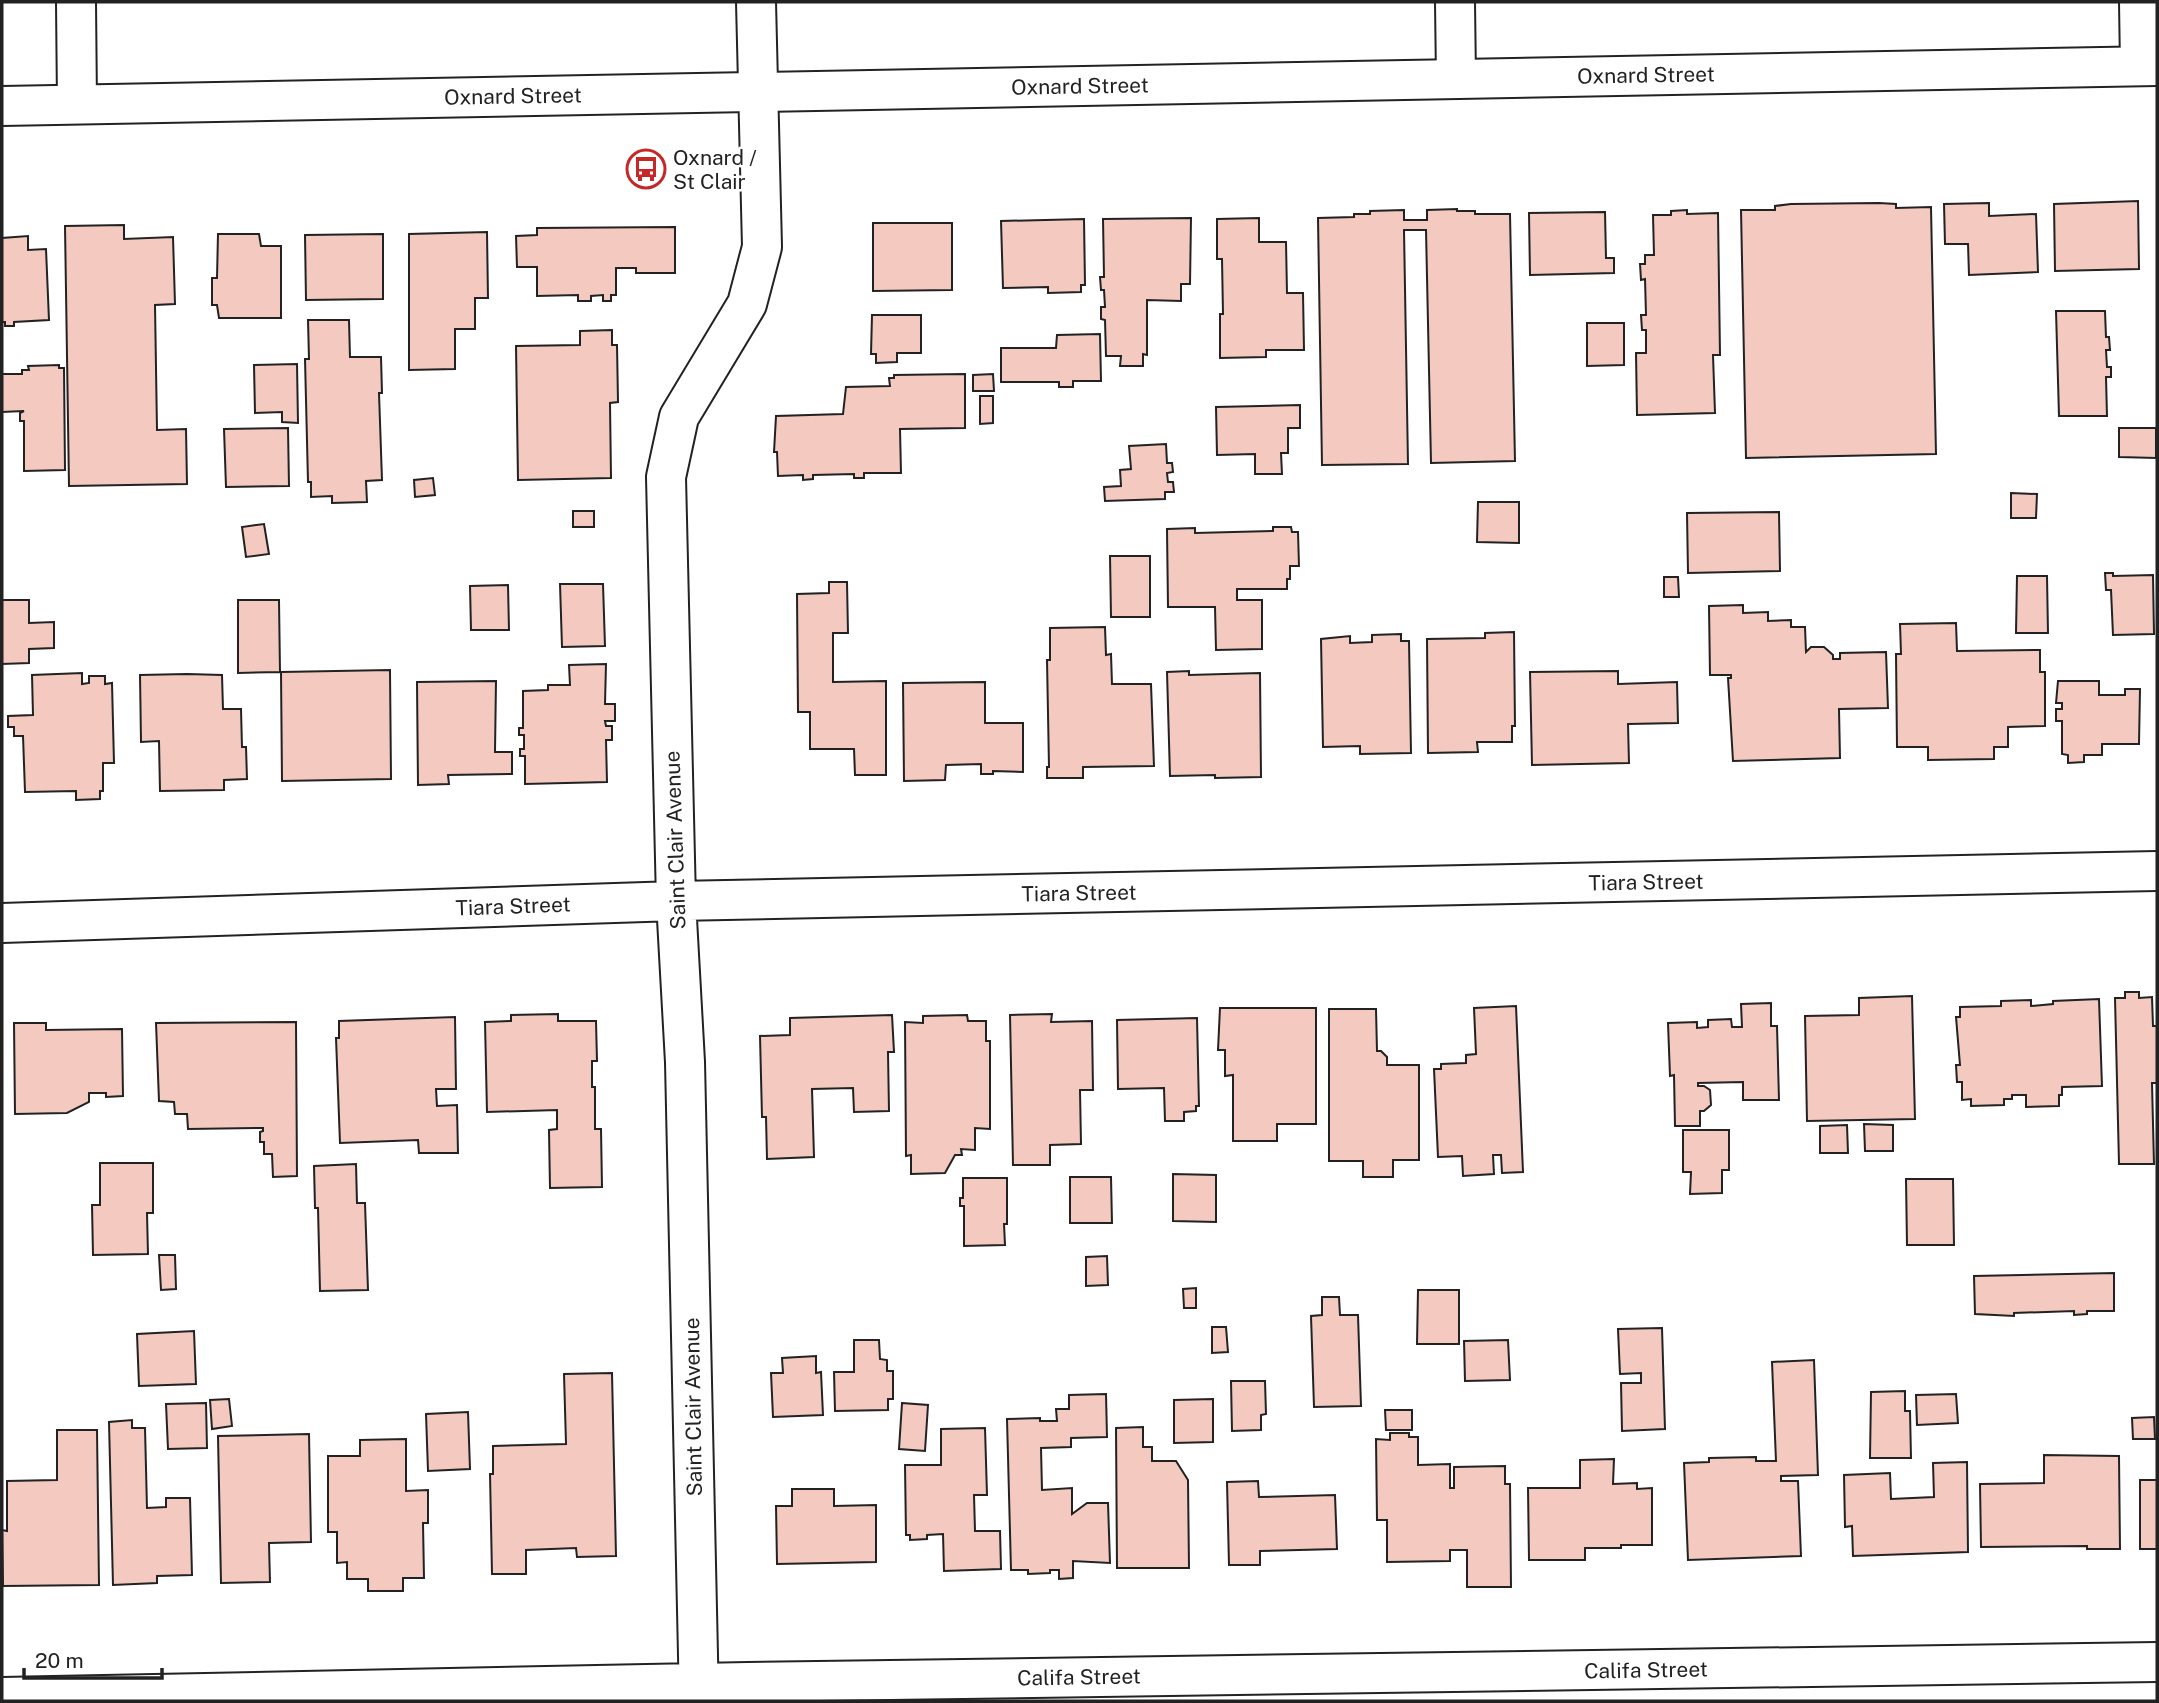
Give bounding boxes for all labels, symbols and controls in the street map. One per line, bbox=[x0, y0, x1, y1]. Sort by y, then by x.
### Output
street label: Oxnard Street bbox=[1577, 61, 1715, 89]
street label: Oxnard Street bbox=[1011, 72, 1149, 100]
street label: Oxnard Street bbox=[444, 82, 582, 110]
place label: Oxnard / St Clair bbox=[673, 145, 757, 194]
bus stop icon: Oxnard / St Clair bbox=[625, 148, 667, 190]
street label: Saint Clair Avenue bbox=[659, 750, 691, 930]
street label: Tiara Street bbox=[1588, 868, 1704, 896]
street label: Tiara Street bbox=[1021, 879, 1137, 907]
street label: Tiara Street bbox=[455, 891, 571, 921]
street label: Saint Clair Avenue bbox=[679, 1317, 707, 1497]
scale bar bbox=[24, 1636, 163, 1680]
text: 20 m bbox=[35, 1648, 84, 1673]
street label: Califa Street bbox=[1584, 1656, 1708, 1684]
street label: Califa Street bbox=[1017, 1663, 1141, 1691]

